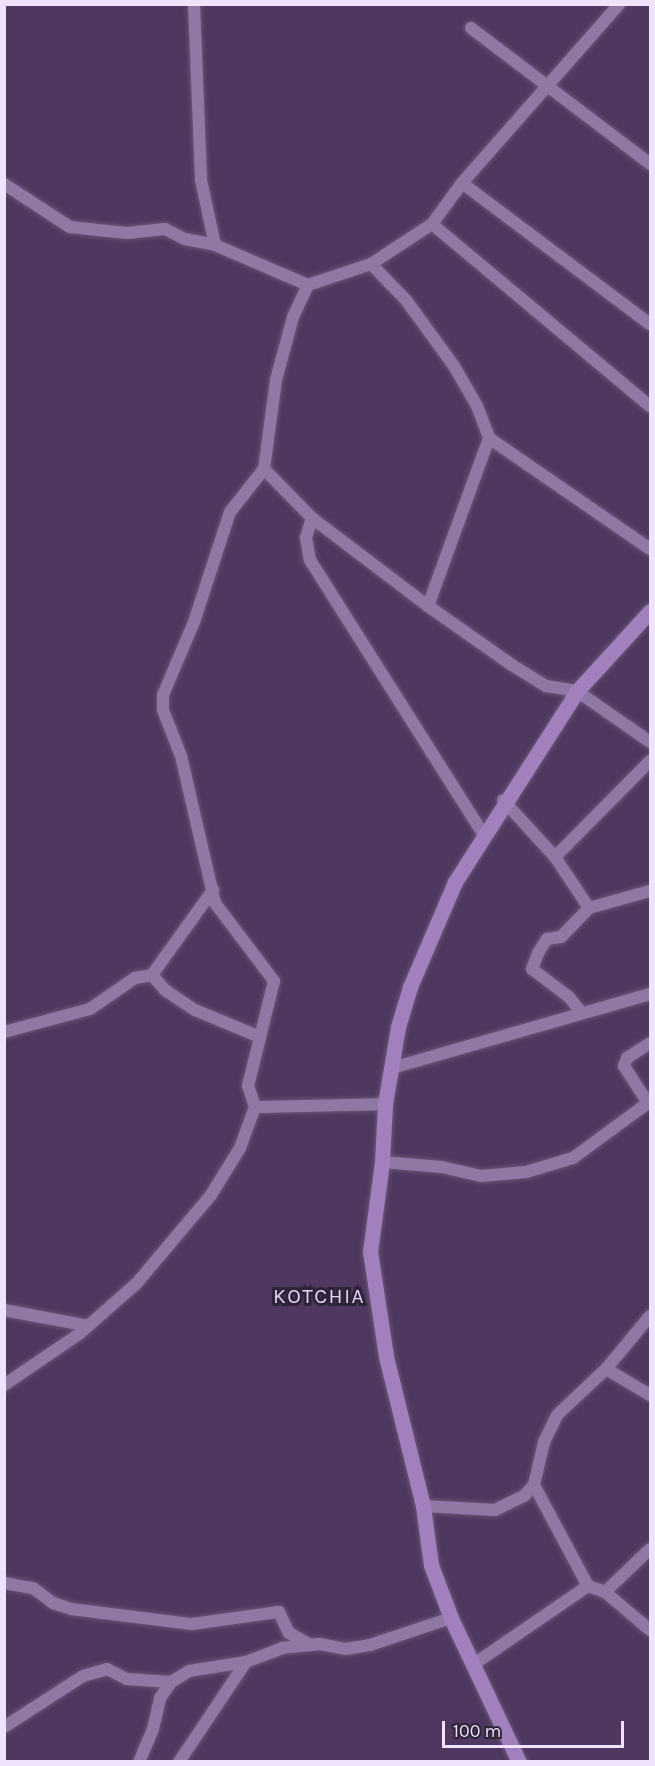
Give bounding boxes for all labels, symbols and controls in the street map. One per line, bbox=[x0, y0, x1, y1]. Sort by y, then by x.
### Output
district label: KOTCHIA bbox=[273, 1283, 365, 1309]
scale bar bbox=[445, 1709, 626, 1747]
text: 100 m bbox=[453, 1720, 501, 1742]

